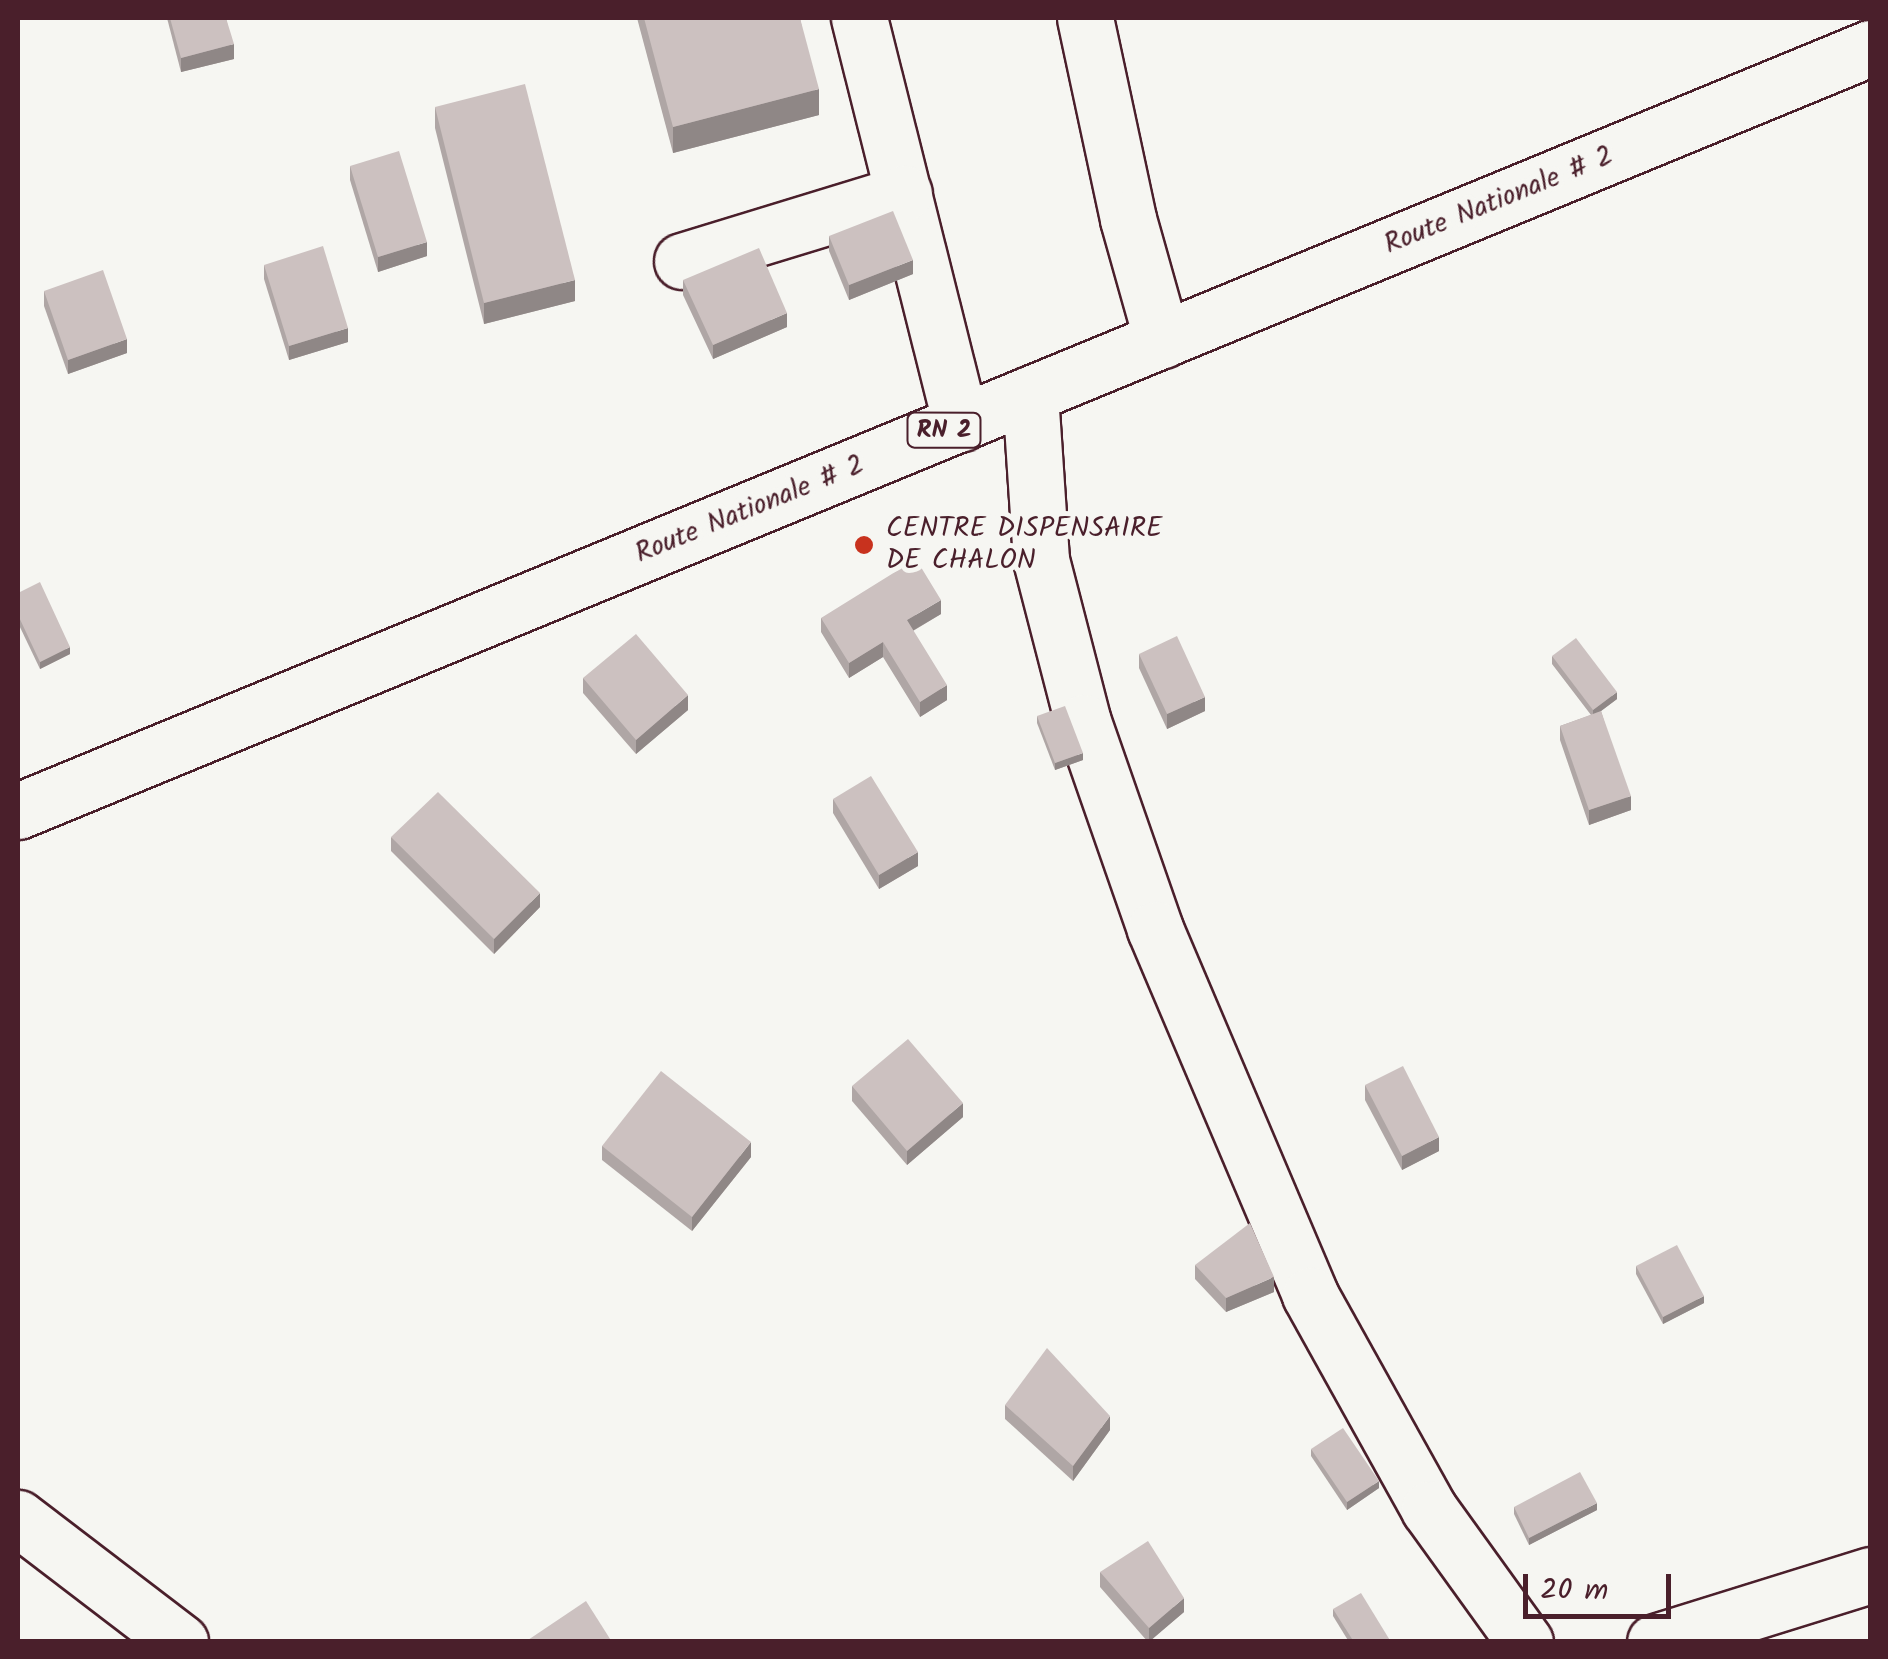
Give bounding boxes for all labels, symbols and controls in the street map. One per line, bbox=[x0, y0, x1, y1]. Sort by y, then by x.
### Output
street label: Route Nationale # 2 bbox=[1380, 140, 1618, 262]
road number: RN 2 bbox=[906, 410, 982, 450]
street label: Route Nationale # 2 bbox=[631, 449, 869, 571]
place label: CENTRE DISPENSAIRE DE CHALON bbox=[886, 512, 1162, 578]
marker: CENTRE DISPENSAIRE DE CHALON bbox=[851, 532, 877, 558]
scale bar bbox=[1528, 1554, 1676, 1616]
text: 20 m bbox=[1540, 1567, 1608, 1615]

